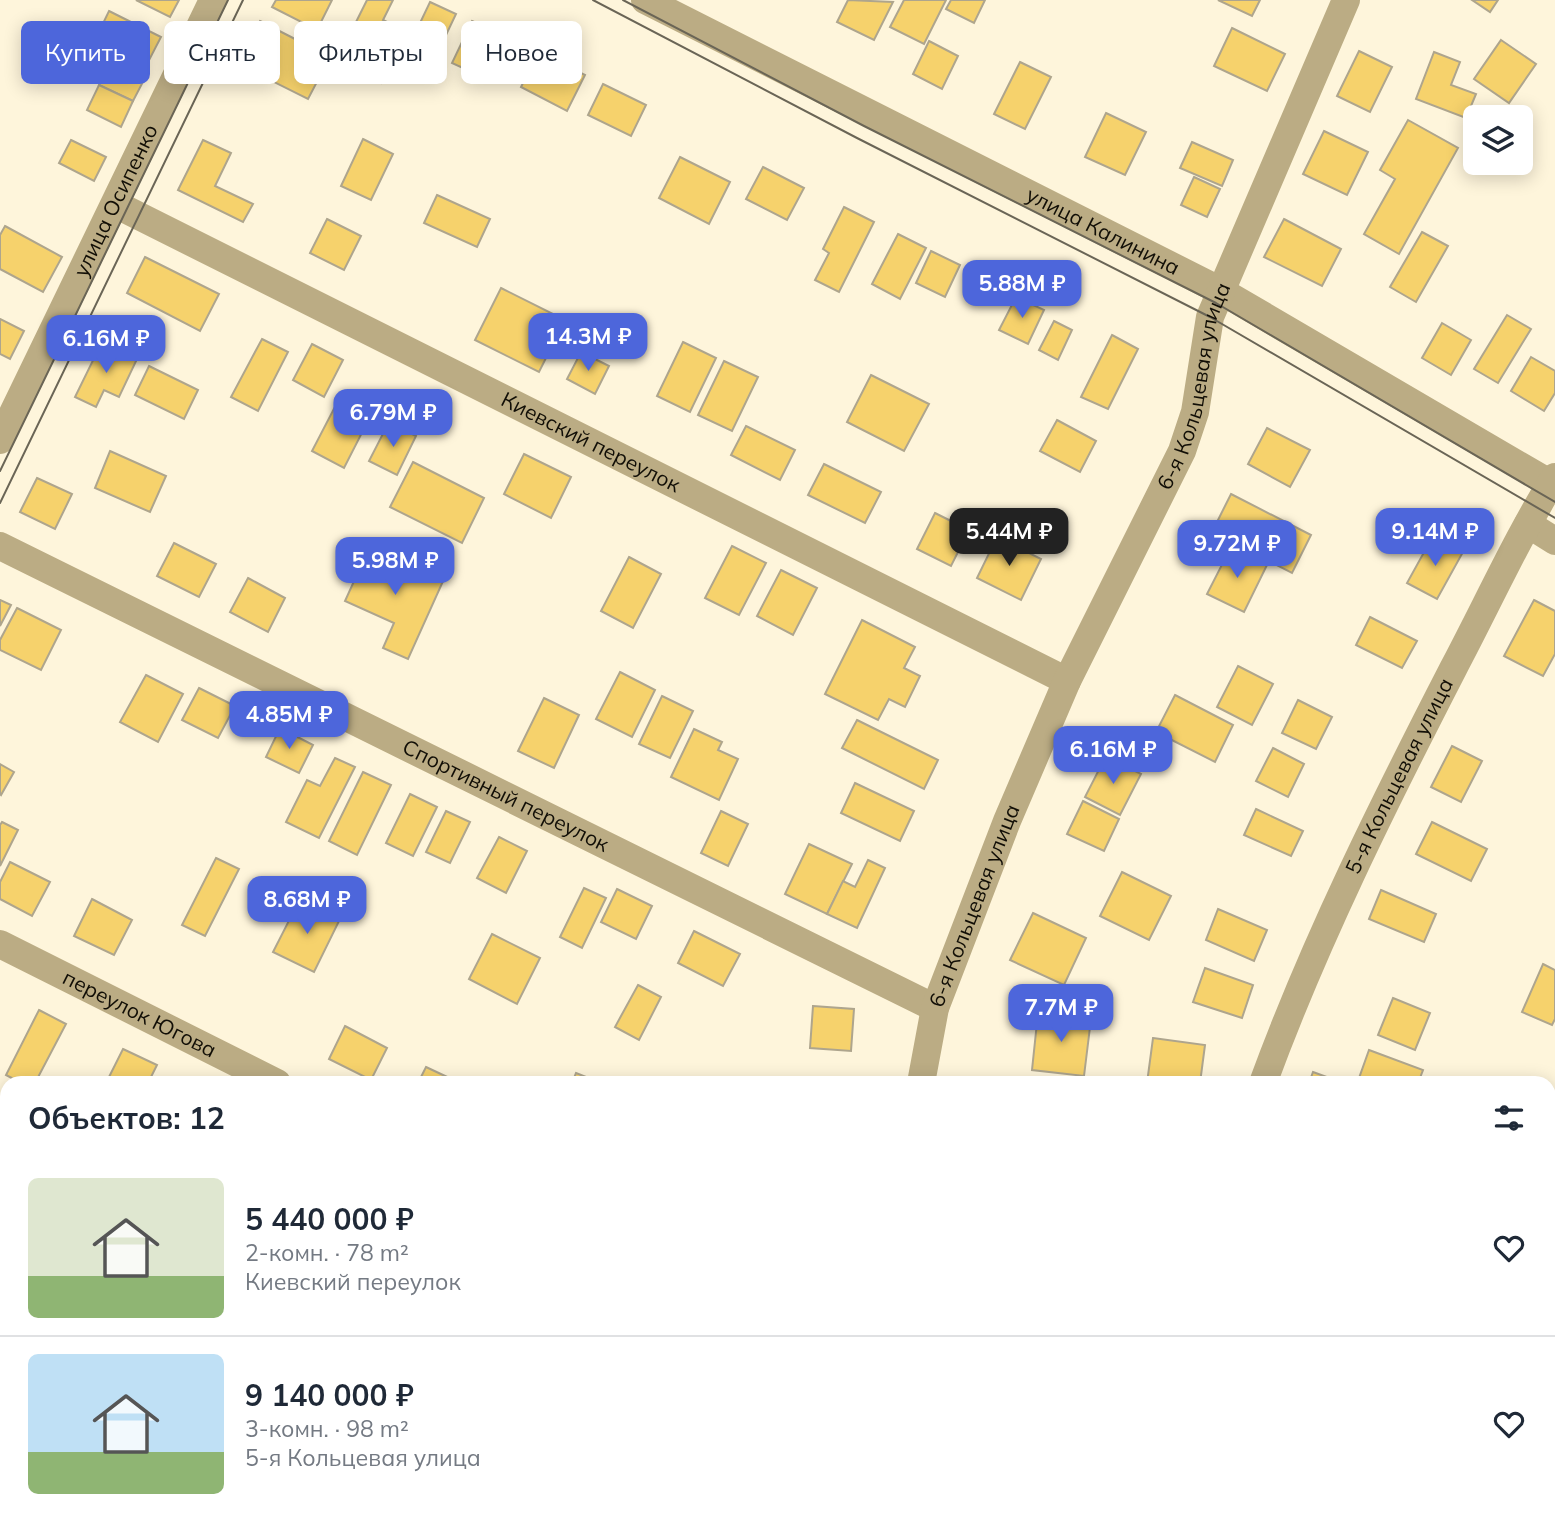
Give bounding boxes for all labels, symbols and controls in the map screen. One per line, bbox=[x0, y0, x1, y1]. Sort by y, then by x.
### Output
chip: Купить bbox=[21, 21, 150, 84]
chip: Снять bbox=[164, 21, 280, 84]
chip: Фильтры bbox=[294, 21, 447, 84]
chip: Новое bbox=[461, 21, 582, 84]
map controls bbox=[1463, 105, 1533, 175]
button: layers bbox=[1463, 105, 1533, 175]
street label: улица Осипенко bbox=[67, 120, 163, 281]
street label: улица Калинина bbox=[1022, 181, 1184, 280]
pin: 5.88M ₽ bbox=[957, 260, 1087, 320]
text: 5.88M ₽ bbox=[978, 268, 1066, 297]
street label: 6-я Кольцевая улица bbox=[1151, 278, 1235, 494]
pin: 14.3M ₽ bbox=[523, 314, 653, 373]
pin: 6.16M ₽ bbox=[41, 316, 171, 375]
text: 14.3M ₽ bbox=[544, 321, 632, 350]
text: 6.16M ₽ bbox=[62, 323, 150, 352]
street label: Киевский переулок bbox=[497, 386, 686, 498]
pin: 6.79M ₽ bbox=[328, 390, 458, 449]
text: 6.79M ₽ bbox=[349, 397, 437, 426]
pin: 5.44M ₽ bbox=[944, 508, 1074, 568]
pin: 9.14M ₽ bbox=[1370, 508, 1500, 568]
text: 5.44M ₽ bbox=[965, 516, 1053, 545]
text: 9.14M ₽ bbox=[1391, 516, 1479, 545]
pin: 9.72M ₽ bbox=[1172, 520, 1302, 580]
text: 9.72M ₽ bbox=[1193, 528, 1281, 557]
pin: 5.98M ₽ bbox=[330, 538, 460, 597]
text: 5.98M ₽ bbox=[351, 545, 439, 574]
street label: 5-я Кольцевая улица bbox=[1339, 673, 1458, 878]
pin: 4.85M ₽ bbox=[224, 692, 354, 751]
text: 4.85M ₽ bbox=[245, 699, 333, 728]
pin: 6.16M ₽ bbox=[1048, 726, 1178, 786]
street label: Спортивный переулок bbox=[399, 733, 614, 857]
text: 6.16M ₽ bbox=[1069, 734, 1157, 763]
street label: 6-я Кольцевая улица bbox=[923, 800, 1025, 1010]
pin: 8.68M ₽ bbox=[242, 876, 372, 936]
text: 8.68M ₽ bbox=[263, 884, 351, 913]
street label: переулок Югова bbox=[59, 964, 221, 1062]
pin: 7.7M ₽ bbox=[1004, 984, 1118, 1044]
text: 7.7M ₽ bbox=[1024, 992, 1098, 1021]
text: Объектов: 12 bbox=[28, 1099, 225, 1137]
icon: filters bbox=[1490, 1099, 1528, 1137]
text: 5 440 000 ₽ bbox=[245, 1200, 414, 1238]
icon: home bbox=[84, 1206, 168, 1290]
icon: heart bbox=[1490, 1229, 1528, 1267]
text: 2-комн. · 78 m² bbox=[245, 1238, 409, 1267]
text: Киевский переулок bbox=[245, 1267, 461, 1296]
text: 9 140 000 ₽ bbox=[245, 1376, 414, 1414]
icon: home bbox=[84, 1382, 168, 1466]
icon: heart bbox=[1490, 1405, 1528, 1443]
text: 3-комн. · 98 m² bbox=[245, 1414, 409, 1443]
text: 5-я Кольцевая улица bbox=[245, 1443, 481, 1472]

